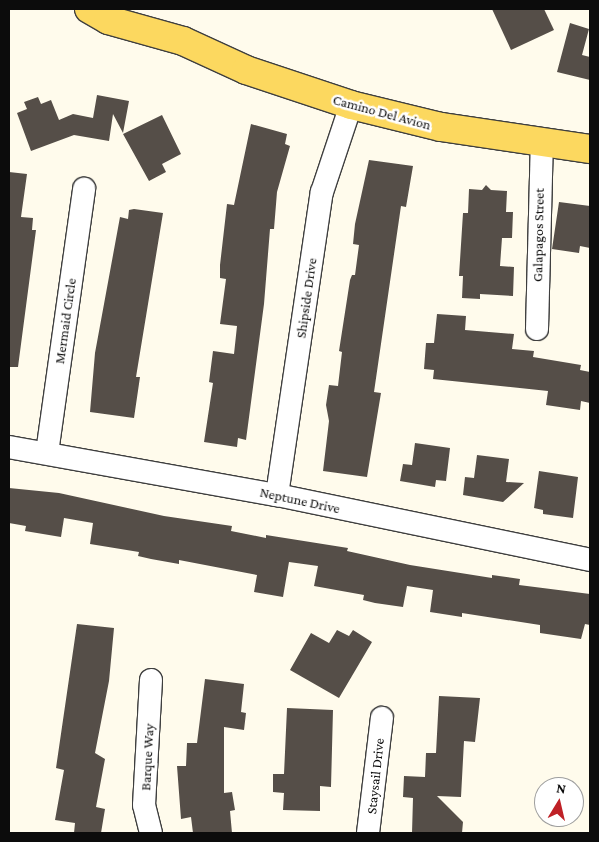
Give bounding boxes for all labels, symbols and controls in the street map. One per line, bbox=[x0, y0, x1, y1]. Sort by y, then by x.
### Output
street label: Camino Del Avion bbox=[331, 91, 433, 133]
street label: Galapagos Street bbox=[529, 188, 547, 282]
street label: Shipside Drive bbox=[292, 257, 320, 339]
street label: Mermaid Circle bbox=[51, 277, 79, 365]
street label: Neptune Drive bbox=[258, 483, 342, 517]
street label: Barque Way bbox=[137, 723, 157, 791]
street label: Staysail Drive bbox=[363, 737, 387, 815]
north arrow bbox=[534, 777, 584, 827]
text: N bbox=[555, 780, 567, 797]

